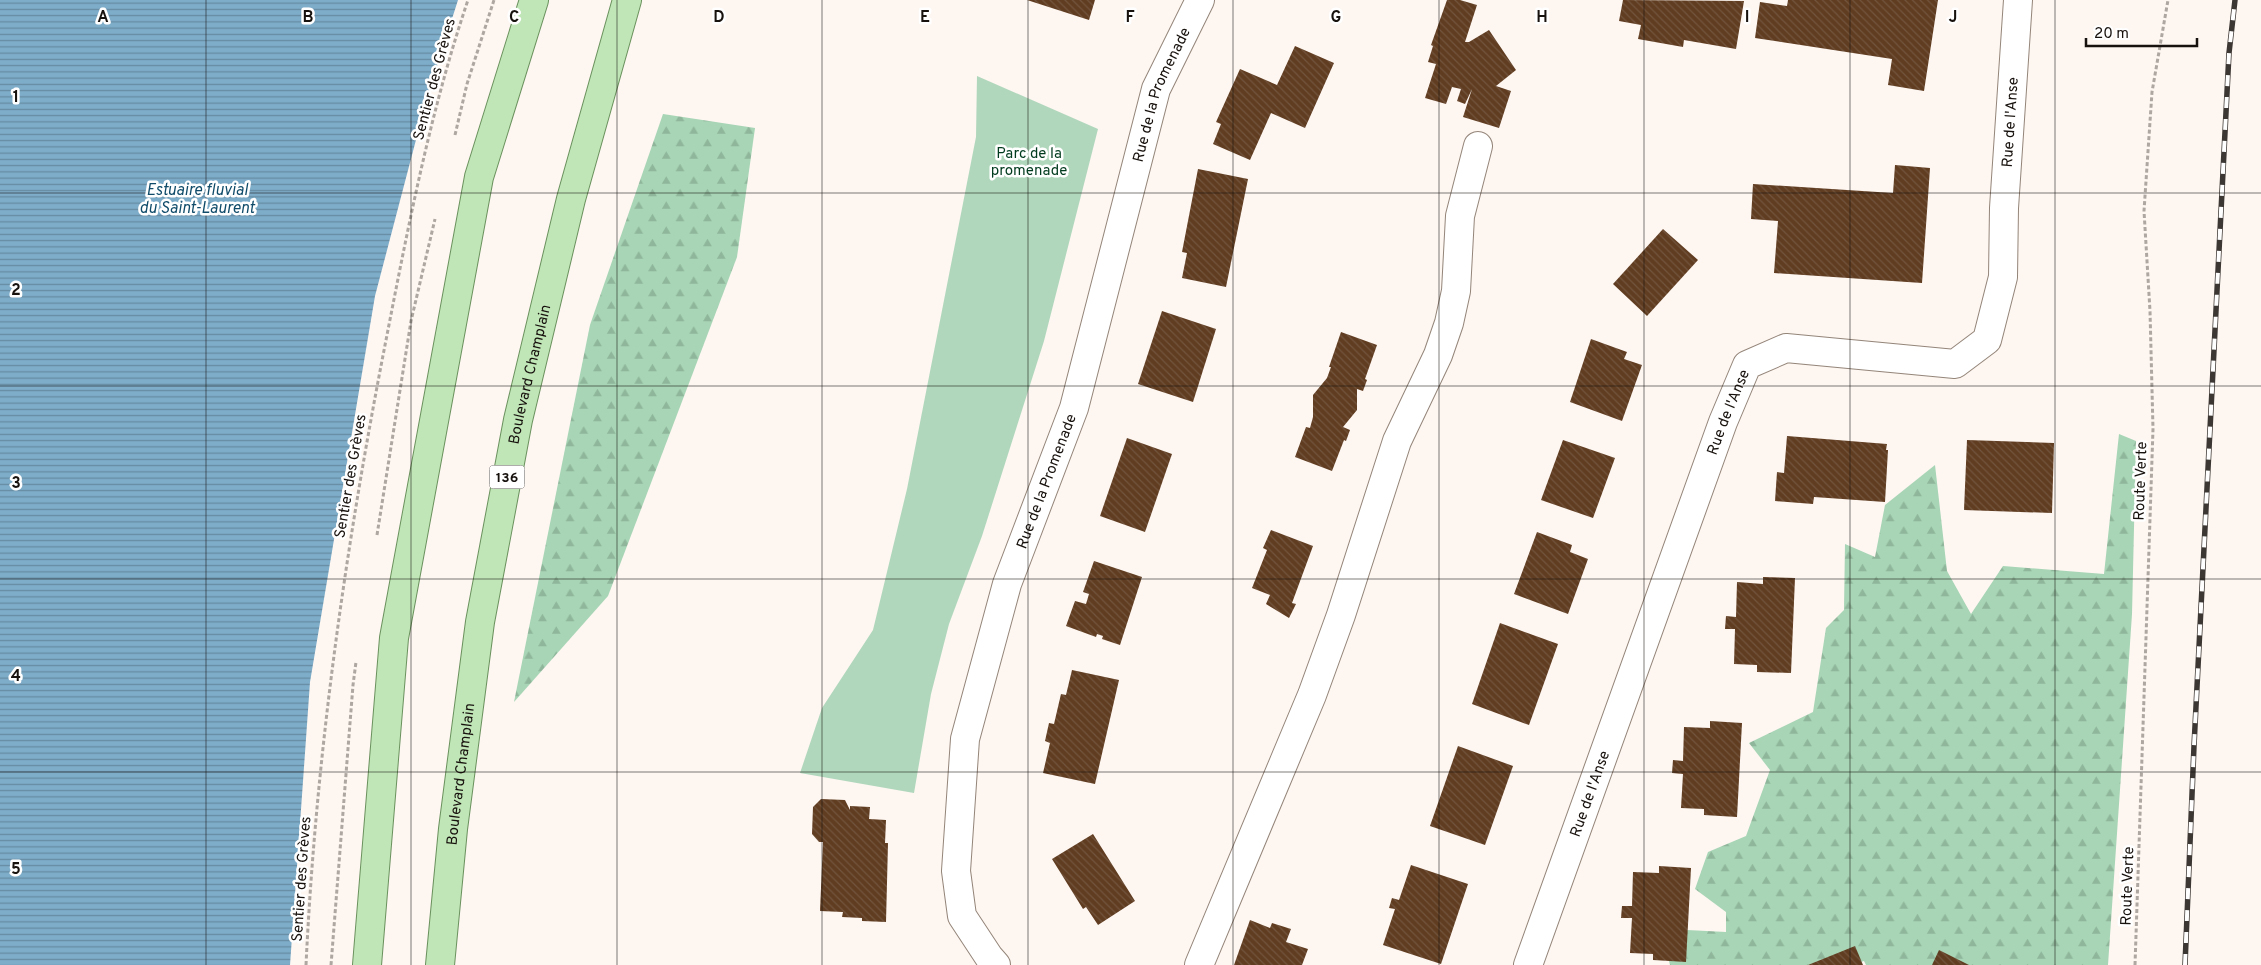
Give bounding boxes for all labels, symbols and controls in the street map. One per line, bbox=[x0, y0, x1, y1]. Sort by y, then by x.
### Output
text: A bbox=[97, 8, 109, 28]
text: B bbox=[302, 8, 314, 28]
text: C bbox=[509, 8, 519, 28]
text: D bbox=[713, 8, 725, 28]
text: E bbox=[920, 8, 930, 28]
text: F bbox=[1125, 8, 1135, 28]
text: G bbox=[1331, 8, 1341, 28]
text: H bbox=[1536, 8, 1548, 28]
text: I bbox=[1745, 8, 1749, 28]
text: J bbox=[1949, 8, 1957, 28]
scale bar bbox=[2086, 15, 2197, 47]
street label: Sentier des Grèves bbox=[410, 16, 461, 143]
street label: Rue de la Promenade bbox=[1130, 25, 1196, 164]
text: 20 m bbox=[2094, 25, 2129, 44]
street label: Rue de l'Anse bbox=[1999, 77, 2024, 168]
text: 1 bbox=[13, 88, 19, 108]
park label: Parc de la promenade bbox=[991, 145, 1067, 181]
water label: Estuaire fluvial du Saint-Laurent bbox=[139, 181, 256, 219]
text: 2 bbox=[11, 281, 21, 301]
street label: Boulevard Champlain bbox=[506, 303, 556, 446]
street label: Rue de l'Anse bbox=[1704, 367, 1755, 458]
street label: Rue de la Promenade bbox=[1013, 412, 1082, 552]
street label: Sentier des Grèves bbox=[331, 413, 372, 540]
street label: Route Verte bbox=[2131, 441, 2152, 521]
road number: 136 bbox=[490, 466, 524, 488]
text: 3 bbox=[11, 474, 21, 494]
text: 4 bbox=[11, 667, 21, 687]
street label: Boulevard Champlain bbox=[443, 702, 480, 846]
street label: Rue de l'Anse bbox=[1567, 748, 1615, 840]
street label: Sentier des Grèves bbox=[289, 816, 316, 942]
street label: Route Verte bbox=[2118, 846, 2139, 926]
text: 5 bbox=[11, 860, 21, 880]

